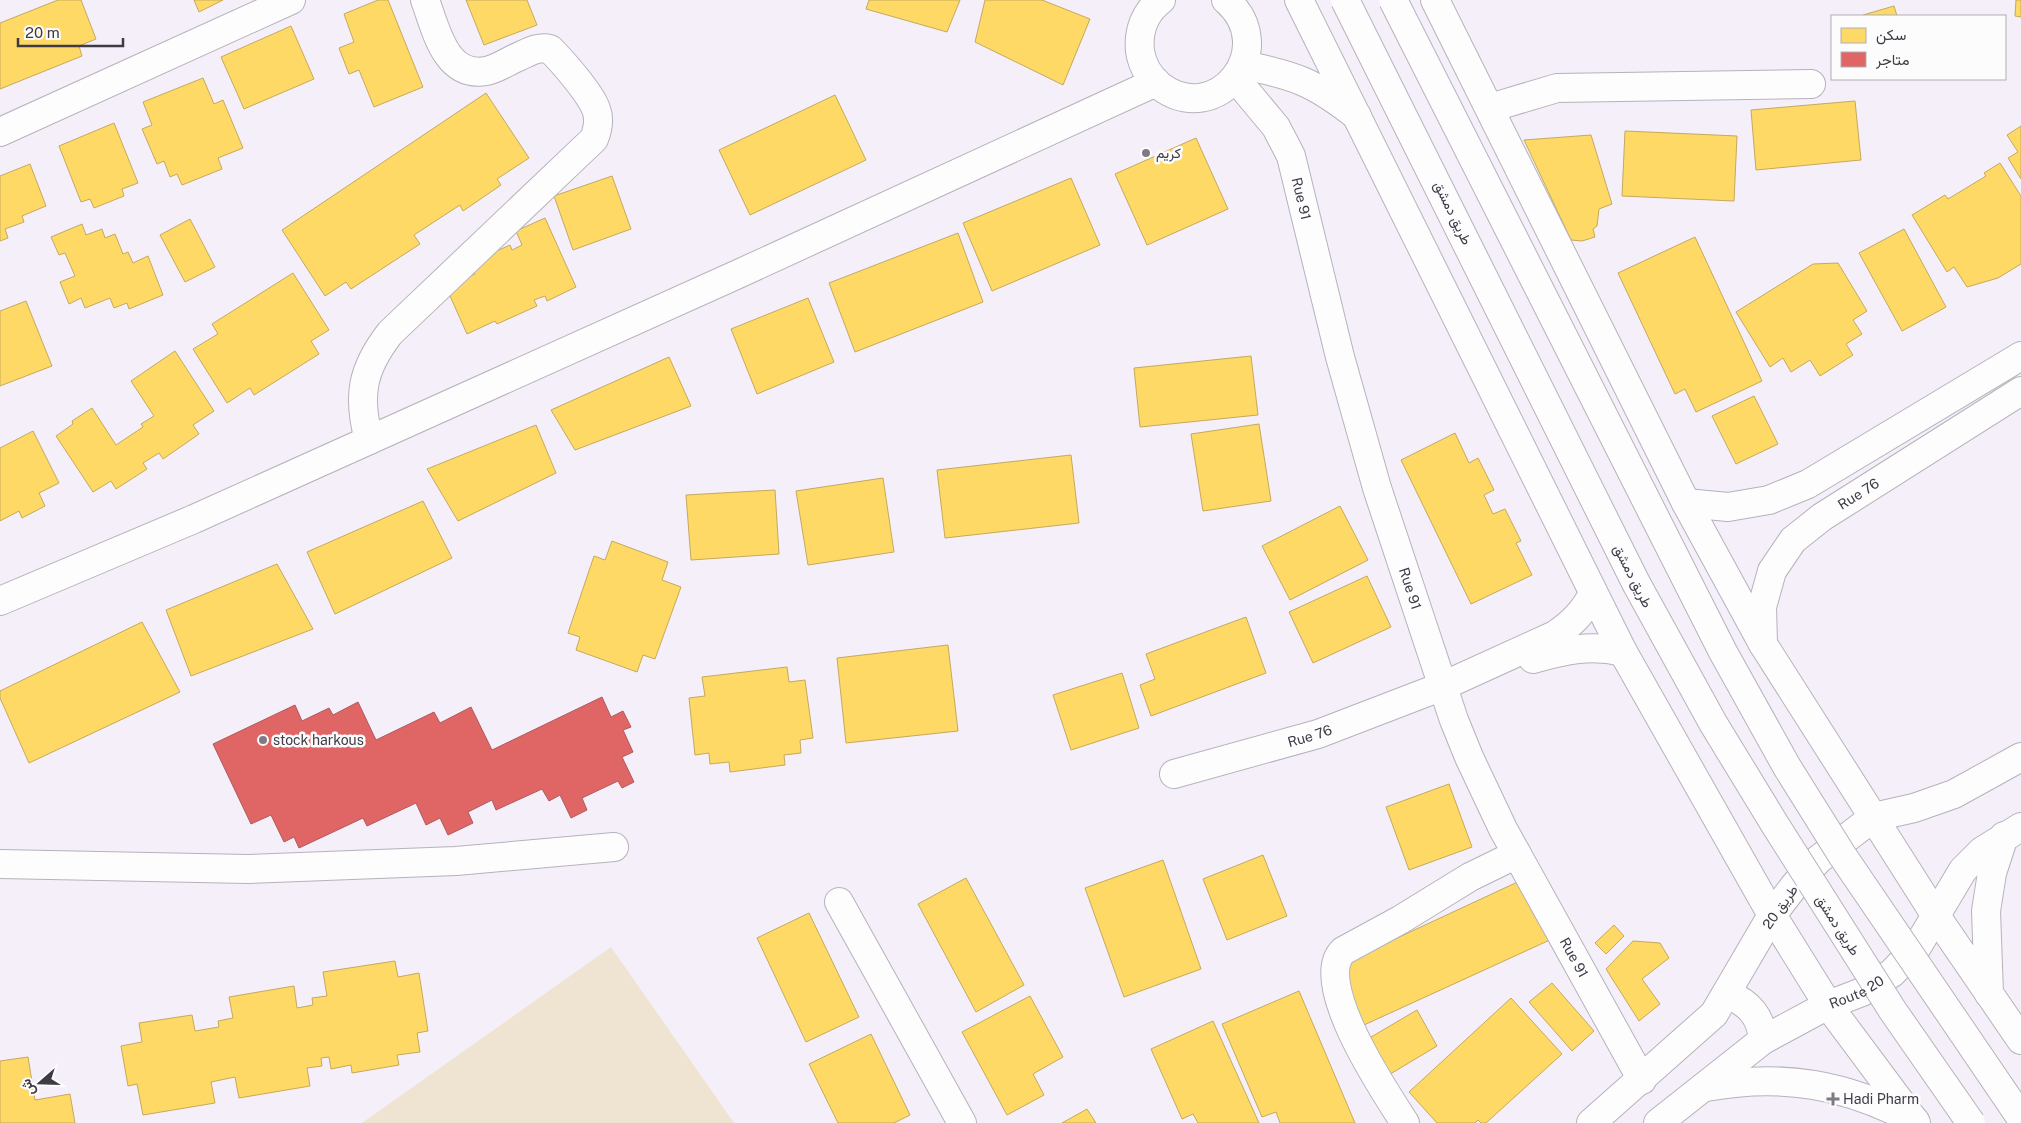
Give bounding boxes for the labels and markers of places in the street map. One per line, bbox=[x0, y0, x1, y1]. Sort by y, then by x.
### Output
place label: كريم bbox=[1156, 145, 1181, 162]
marker: كريم bbox=[1140, 147, 1152, 159]
place label: stock harkous bbox=[273, 732, 364, 748]
marker: stock harkous bbox=[257, 734, 269, 746]
place label: Hadi Pharm bbox=[1843, 1091, 1919, 1107]
marker: Hadi Pharm bbox=[1827, 1093, 1839, 1105]

